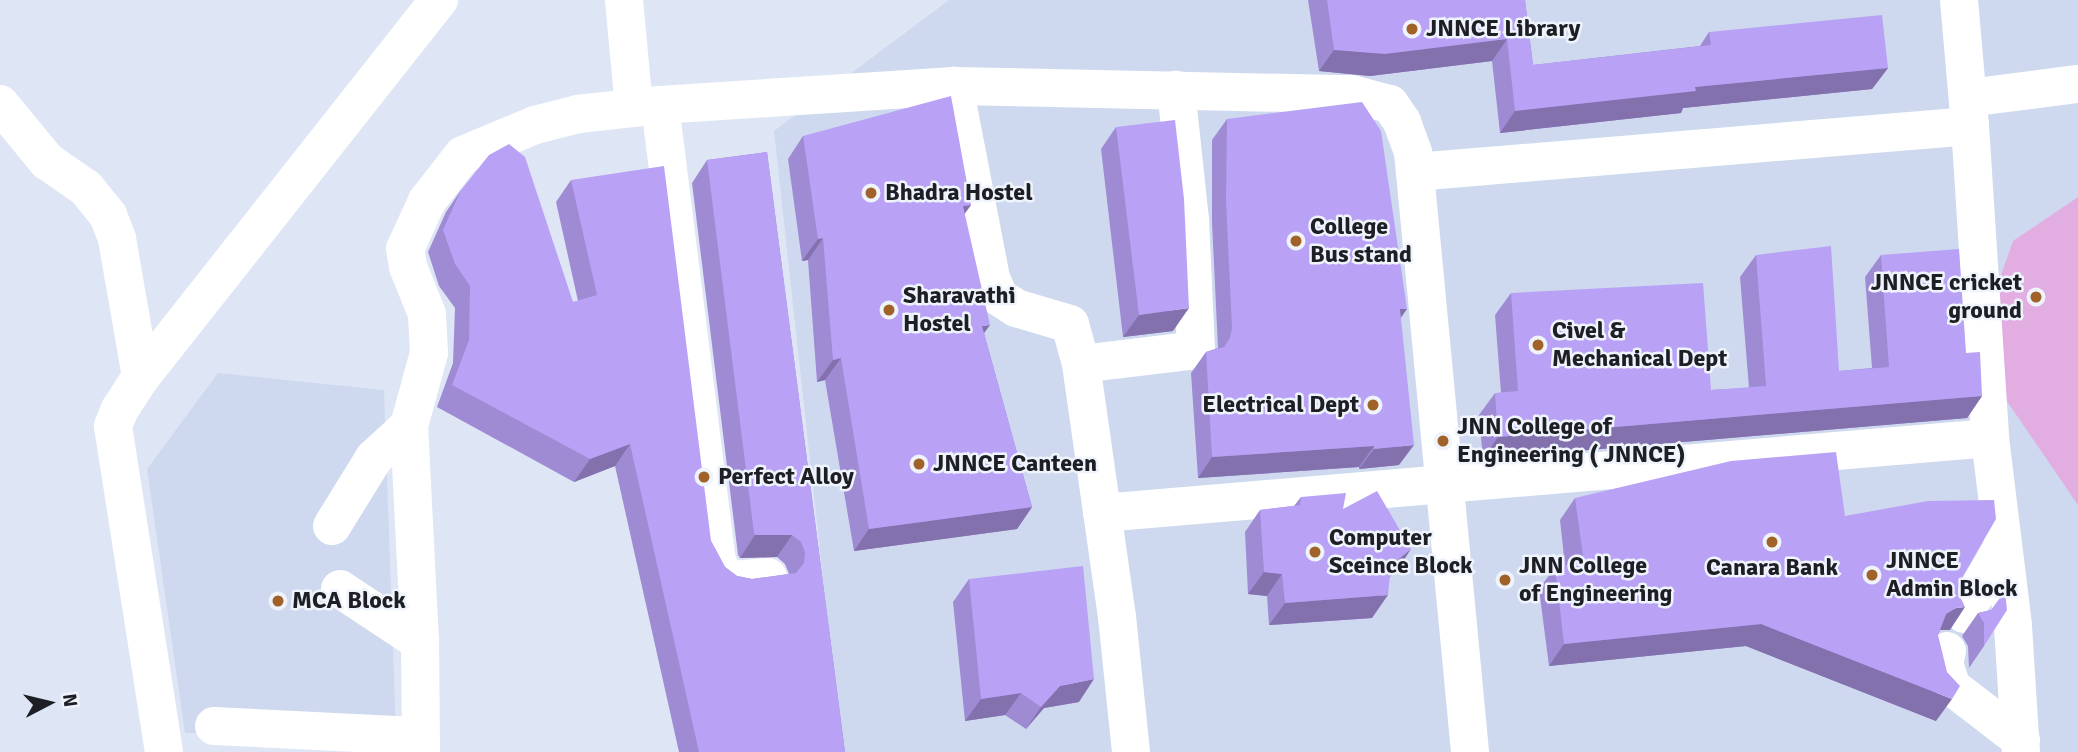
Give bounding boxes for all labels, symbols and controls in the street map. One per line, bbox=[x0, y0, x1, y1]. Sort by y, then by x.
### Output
place label: JNNCE Library bbox=[1426, 15, 1580, 43]
marker: JNNCE Library bbox=[1404, 21, 1420, 37]
place label: Bhadra Hostel bbox=[885, 179, 1033, 207]
marker: Bhadra Hostel bbox=[863, 185, 879, 201]
place label: College Bus stand bbox=[1310, 213, 1412, 269]
marker: College Bus stand bbox=[1288, 233, 1304, 249]
place label: JNNCE cricket ground bbox=[1871, 269, 2022, 325]
place label: Sharavathi Hostel bbox=[903, 282, 1016, 338]
marker: JNNCE cricket ground bbox=[2028, 289, 2044, 305]
marker: Sharavathi Hostel bbox=[881, 302, 897, 318]
place label: Civel & Mechanical Dept bbox=[1552, 317, 1727, 373]
marker: Civel & Mechanical Dept bbox=[1530, 337, 1546, 353]
place label: Electrical Dept bbox=[1202, 391, 1359, 419]
marker: Electrical Dept bbox=[1365, 397, 1381, 413]
place label: JNN College of Engineering ( JNNCE) bbox=[1457, 413, 1686, 469]
marker: JNN College of Engineering ( JNNCE) bbox=[1435, 433, 1451, 449]
place label: JNNCE Canteen bbox=[933, 450, 1097, 478]
marker: JNNCE Canteen bbox=[911, 456, 927, 472]
place label: Perfect Alloy bbox=[718, 463, 854, 491]
marker: Perfect Alloy bbox=[696, 469, 712, 485]
place label: Computer Sceince Block bbox=[1329, 524, 1473, 580]
marker: Canara Bank bbox=[1764, 534, 1780, 550]
marker: Computer Sceince Block bbox=[1307, 544, 1323, 560]
place label: JNNCE Admin Block bbox=[1886, 547, 2017, 603]
place label: JNN College of Engineering bbox=[1519, 552, 1672, 608]
place label: Canara Bank bbox=[1706, 554, 1838, 582]
marker: JNNCE Admin Block bbox=[1864, 567, 1880, 583]
marker: JNN College of Engineering bbox=[1497, 572, 1513, 588]
place label: MCA Block bbox=[292, 587, 406, 615]
marker: MCA Block bbox=[270, 593, 286, 609]
north arrow bbox=[14, 668, 84, 738]
text: N bbox=[57, 692, 83, 708]

